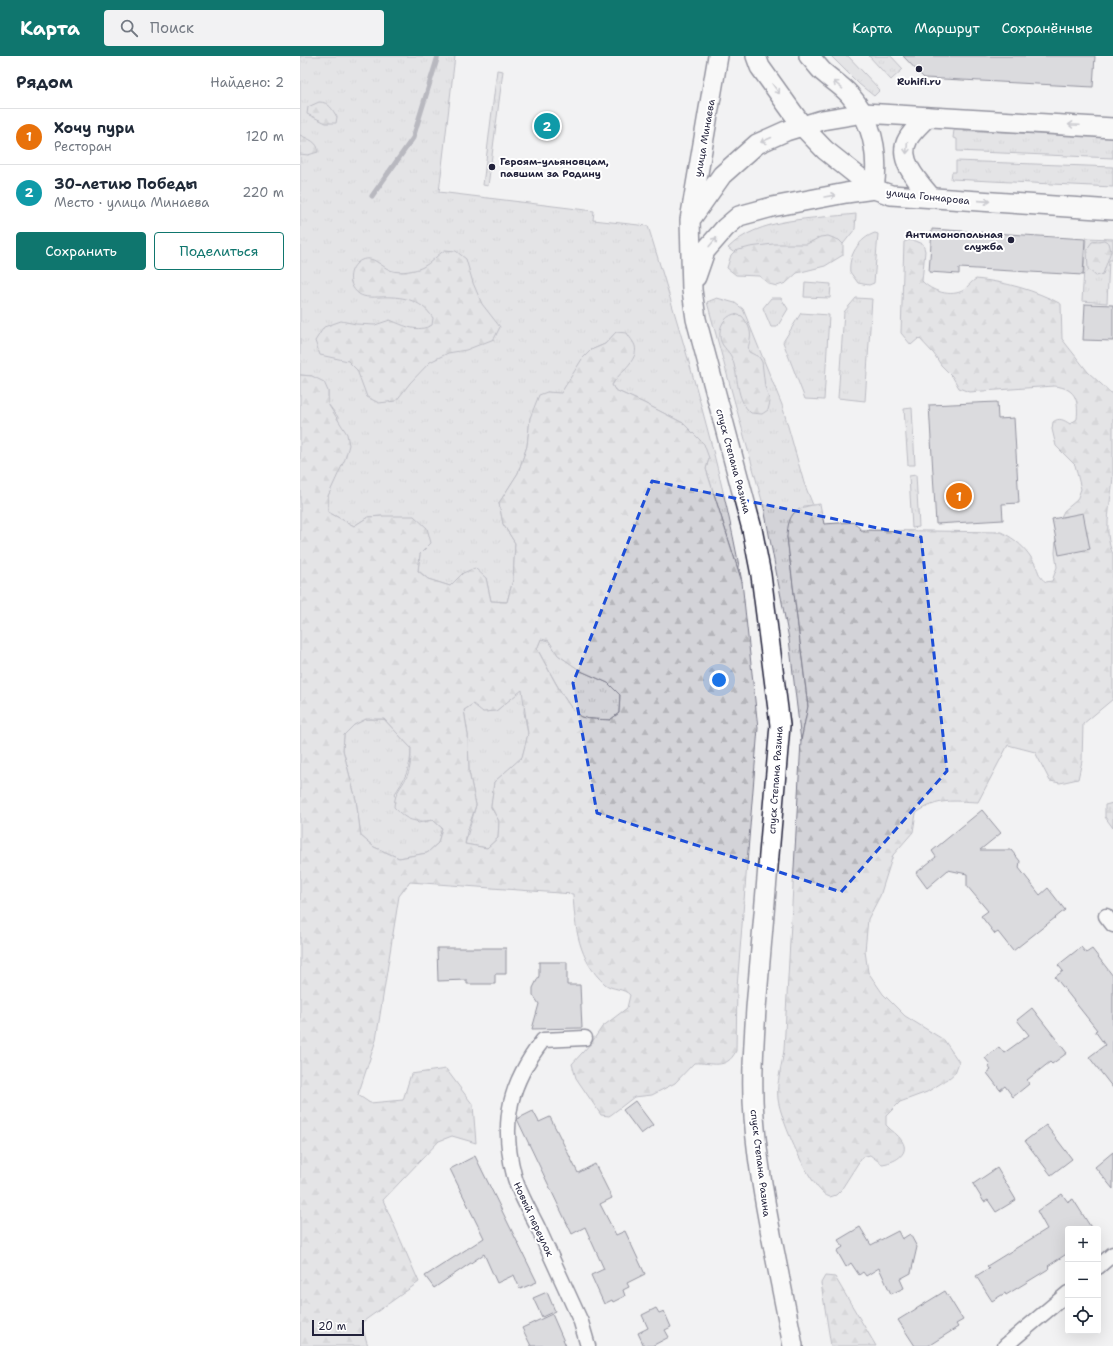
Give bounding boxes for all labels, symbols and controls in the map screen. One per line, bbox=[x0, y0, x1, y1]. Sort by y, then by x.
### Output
search box bbox=[104, 10, 384, 46]
text: Карта bbox=[20, 16, 80, 41]
icon: search bbox=[118, 17, 140, 39]
text: Поиск bbox=[150, 18, 194, 38]
text: Карта bbox=[852, 19, 892, 37]
text: Маршрут bbox=[914, 19, 980, 37]
text: Сохранённые bbox=[1002, 19, 1093, 37]
marker: Ruhifi.ru bbox=[914, 64, 924, 74]
text: Рядом bbox=[16, 71, 73, 93]
text: Найдено: 2 bbox=[210, 74, 284, 91]
place label: Ruhifi.ru bbox=[897, 75, 941, 88]
one-way arrow bbox=[833, 80, 844, 89]
one-way arrow bbox=[772, 84, 780, 95]
street label: улица Минаева bbox=[691, 97, 718, 178]
pin: 2 bbox=[534, 111, 560, 141]
text: Хочу пури bbox=[54, 118, 135, 138]
one-way arrow bbox=[1068, 122, 1081, 129]
text: 1 bbox=[26, 128, 32, 145]
text: 120 m bbox=[246, 128, 284, 145]
one-way arrow bbox=[761, 137, 773, 144]
text: Ресторан bbox=[54, 138, 112, 155]
one-way arrow bbox=[903, 142, 910, 155]
place label: Героям-ульяновцам, павшим за Родину bbox=[500, 155, 609, 180]
marker: Героям-ульяновцам, павшим за Родину bbox=[487, 162, 497, 172]
text: 30-летию Победы bbox=[54, 174, 197, 194]
text: 2 bbox=[24, 184, 34, 201]
text: 220 m bbox=[242, 184, 284, 201]
street label: улица Гончарова bbox=[885, 186, 971, 207]
one-way arrow bbox=[823, 192, 836, 200]
text: Место · улица Минаева bbox=[54, 194, 209, 211]
one-way arrow bbox=[977, 198, 990, 205]
place label: Антимонопольная служба bbox=[905, 228, 1003, 253]
button: Сохранить bbox=[16, 232, 146, 270]
button: Поделиться bbox=[154, 232, 284, 270]
marker: Антимонопольная служба bbox=[1006, 235, 1016, 245]
one-way arrow bbox=[708, 236, 717, 247]
street label: спуск Степана Разина bbox=[713, 407, 754, 516]
pin: 1 bbox=[946, 481, 972, 511]
your location bbox=[709, 670, 729, 690]
street label: спуск Степана Разина bbox=[765, 725, 786, 835]
street label: спуск Степана Разина bbox=[747, 1109, 774, 1218]
street label: Новый переулок bbox=[511, 1180, 557, 1259]
map controls bbox=[1065, 1226, 1101, 1334]
button: + bbox=[1065, 1226, 1101, 1262]
button: − bbox=[1065, 1262, 1101, 1298]
button: locate bbox=[1065, 1298, 1101, 1334]
scale bar bbox=[312, 1318, 364, 1337]
text: 20 m bbox=[318, 1319, 346, 1334]

